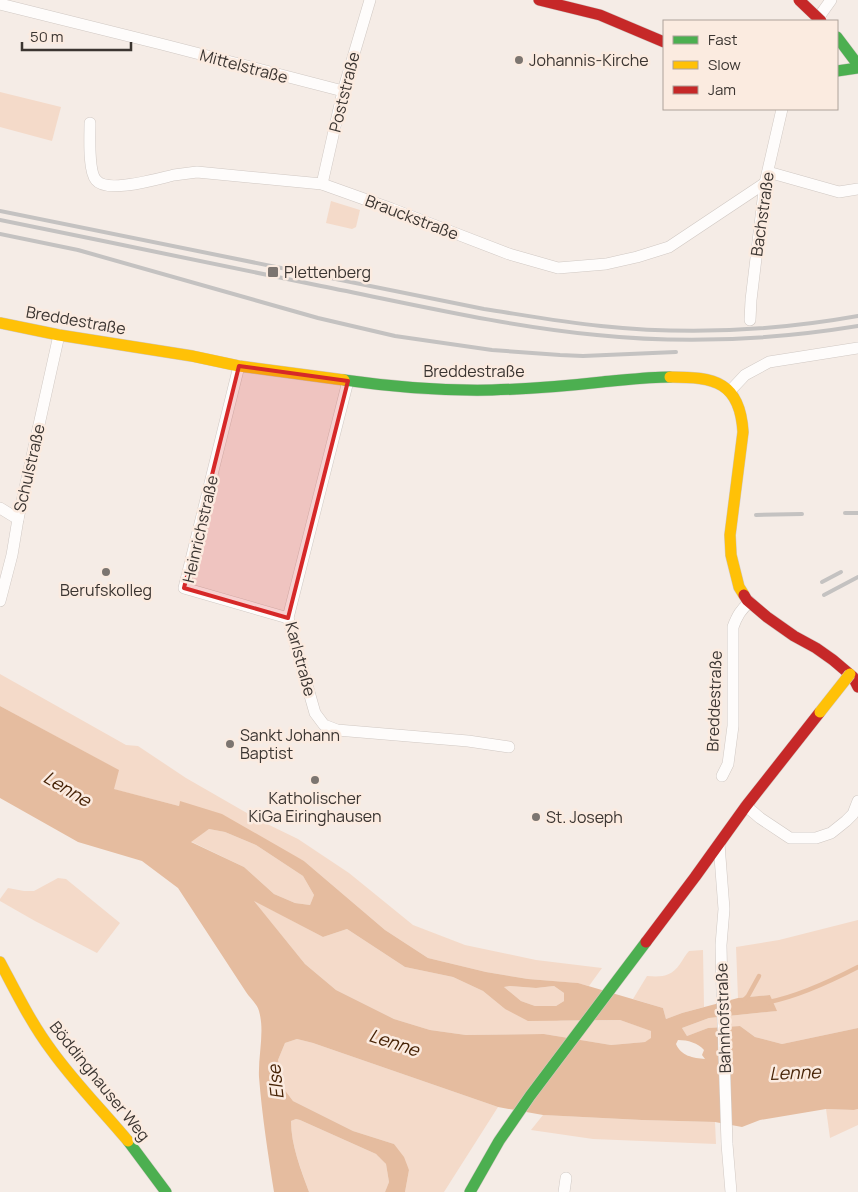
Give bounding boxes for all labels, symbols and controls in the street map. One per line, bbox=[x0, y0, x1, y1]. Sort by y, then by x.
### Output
scale bar bbox=[22, 20, 131, 52]
legend bbox=[663, 20, 838, 110]
text: 50 m bbox=[30, 26, 64, 47]
text: Fast bbox=[708, 29, 737, 50]
street label: Mittelstraße bbox=[198, 44, 290, 88]
place label: Johannis-Kirche bbox=[529, 49, 649, 71]
street label: Poststraße bbox=[323, 50, 365, 134]
marker: Johannis-Kirche bbox=[513, 54, 525, 66]
text: Slow bbox=[708, 54, 741, 75]
text: Jam bbox=[708, 79, 736, 100]
street label: Bachstraße bbox=[745, 170, 779, 258]
street label: Brauckstraße bbox=[362, 189, 462, 245]
place label: Plettenberg bbox=[284, 261, 371, 283]
marker: Plettenberg bbox=[266, 265, 280, 279]
street label: Breddestraße bbox=[24, 300, 128, 340]
street label: Breddestraße bbox=[423, 360, 525, 382]
street label: Schulstraße bbox=[8, 422, 50, 514]
street label: Heinrichstraße bbox=[177, 473, 223, 585]
marker: Berufskolleg bbox=[100, 566, 112, 578]
place label: Berufskolleg bbox=[60, 579, 152, 601]
street label: Karlstraße bbox=[281, 619, 321, 699]
street label: Breddestraße bbox=[701, 650, 727, 752]
place label: Sankt Johann Baptist bbox=[240, 724, 340, 764]
marker: Sankt Johann Baptist bbox=[224, 738, 236, 750]
water label: Lenne bbox=[39, 765, 97, 812]
marker: Katholischer KiGa Eiringhausen bbox=[309, 774, 321, 786]
place label: Katholischer KiGa Eiringhausen bbox=[249, 787, 381, 827]
place label: St. Joseph bbox=[546, 806, 623, 828]
marker: St. Joseph bbox=[530, 811, 542, 823]
street label: Bahnhofstraße bbox=[710, 962, 736, 1074]
street label: Böddinghauser Weg bbox=[45, 1016, 155, 1146]
water label: Lenne bbox=[366, 1023, 424, 1062]
water label: Lenne bbox=[769, 1059, 822, 1085]
water label: Else bbox=[261, 1062, 289, 1100]

